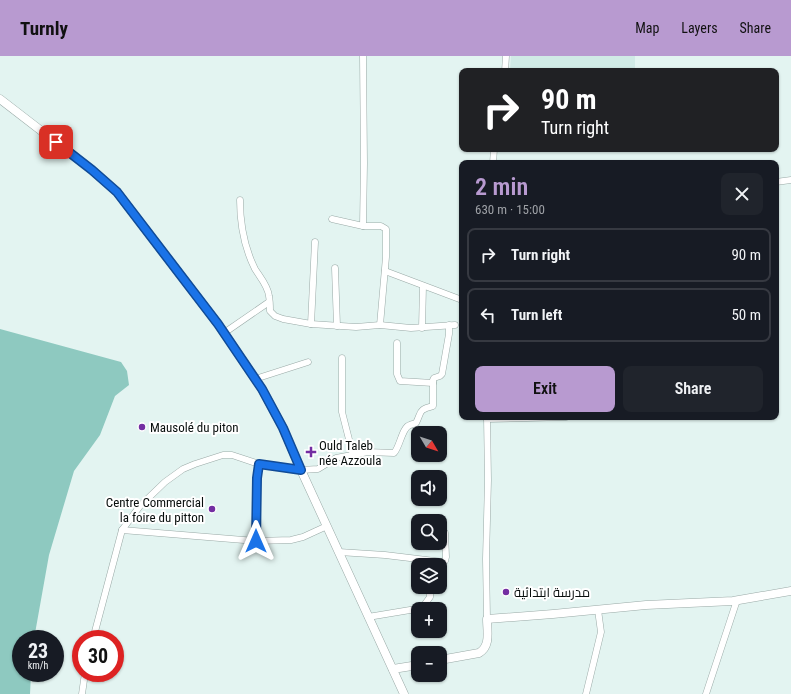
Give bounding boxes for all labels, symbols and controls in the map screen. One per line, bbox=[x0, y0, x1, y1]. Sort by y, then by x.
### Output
text: Turnly bbox=[20, 17, 68, 40]
text: Map bbox=[635, 20, 659, 36]
text: Layers bbox=[681, 20, 718, 36]
text: Share bbox=[740, 20, 771, 36]
text: 90 m bbox=[541, 83, 597, 116]
icon: right bbox=[475, 84, 527, 136]
text: Turn right bbox=[541, 117, 609, 138]
pin bbox=[39, 125, 73, 159]
icon: arrive bbox=[45, 131, 67, 153]
text: 2 min bbox=[475, 173, 528, 201]
button: close bbox=[721, 173, 763, 215]
text: 630 m · 15:00 bbox=[475, 202, 545, 217]
icon: right bbox=[477, 244, 499, 266]
text: Turn right bbox=[511, 246, 570, 264]
text: 90 m bbox=[731, 246, 761, 264]
icon: left bbox=[477, 304, 499, 326]
text: Turn left bbox=[511, 306, 562, 324]
text: 50 m bbox=[731, 306, 761, 324]
button: Exit bbox=[475, 366, 615, 412]
button: Share bbox=[623, 366, 763, 412]
place label: Mausolé du piton bbox=[150, 420, 239, 435]
marker: Mausolé du piton bbox=[137, 422, 147, 432]
north arrow bbox=[411, 426, 447, 462]
map controls bbox=[411, 426, 447, 682]
place label: Ould Taleb née Azzoula bbox=[319, 438, 381, 468]
marker: Ould Taleb née Azzoula bbox=[306, 447, 316, 457]
button: sound bbox=[411, 470, 447, 506]
place label: Centre Commercial la foire du pitton bbox=[106, 495, 204, 525]
marker: Centre Commercial la foire du pitton bbox=[207, 504, 217, 514]
button: search bbox=[411, 514, 447, 550]
position arrow bbox=[235, 520, 277, 562]
button: layers bbox=[411, 558, 447, 594]
place label: مدرسة ابتدائية bbox=[514, 585, 590, 600]
marker: مدرسة ابتدائية bbox=[501, 587, 511, 597]
button: + bbox=[411, 602, 447, 638]
speed limit sign: 30 bbox=[72, 630, 124, 682]
text: 23 bbox=[28, 639, 48, 663]
button: − bbox=[411, 646, 447, 682]
text: km/h bbox=[28, 660, 48, 671]

